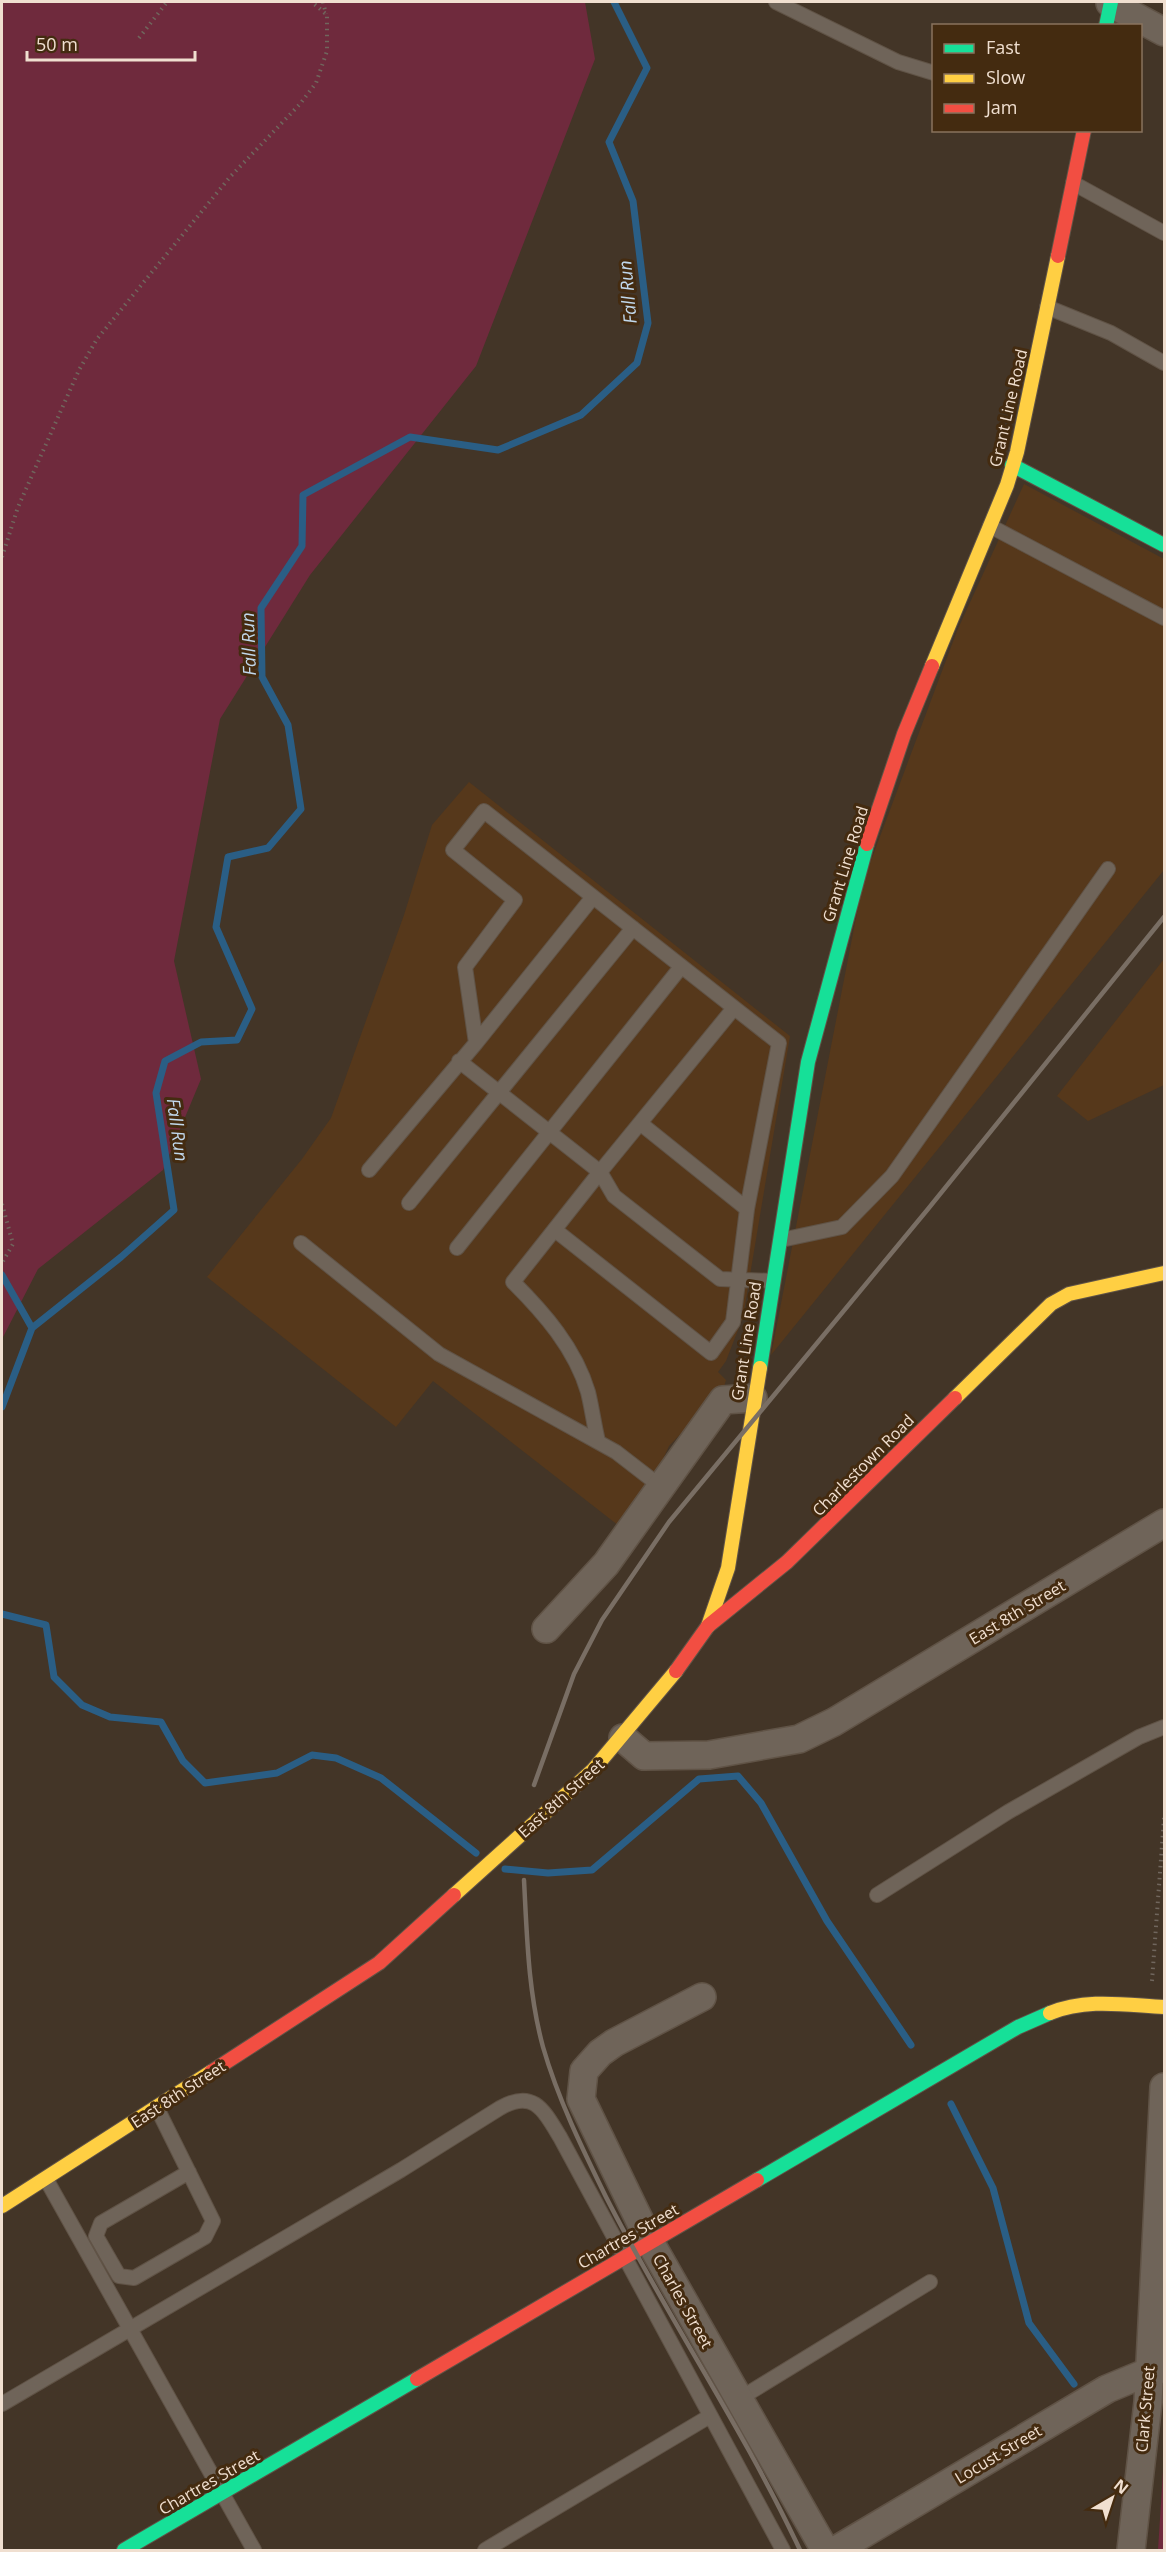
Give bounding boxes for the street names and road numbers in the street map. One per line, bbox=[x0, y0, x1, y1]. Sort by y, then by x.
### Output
street label: Grant Line Road bbox=[984, 347, 1032, 469]
street label: Grant Line Road bbox=[817, 803, 873, 925]
street label: Grant Line Road bbox=[726, 1280, 766, 1402]
street label: Charlestown Road bbox=[807, 1409, 919, 1521]
street label: East 8th Street bbox=[965, 1574, 1070, 1649]
street label: East 8th Street bbox=[513, 1753, 609, 1843]
street label: East 8th Street bbox=[126, 2055, 230, 2133]
street label: Chartres Street bbox=[574, 2198, 683, 2274]
street label: Charles Street bbox=[648, 2250, 718, 2352]
street label: Clark Street bbox=[1130, 2365, 1160, 2453]
street label: Locust Street bbox=[950, 2419, 1046, 2489]
street label: Chartres Street bbox=[155, 2444, 264, 2520]

